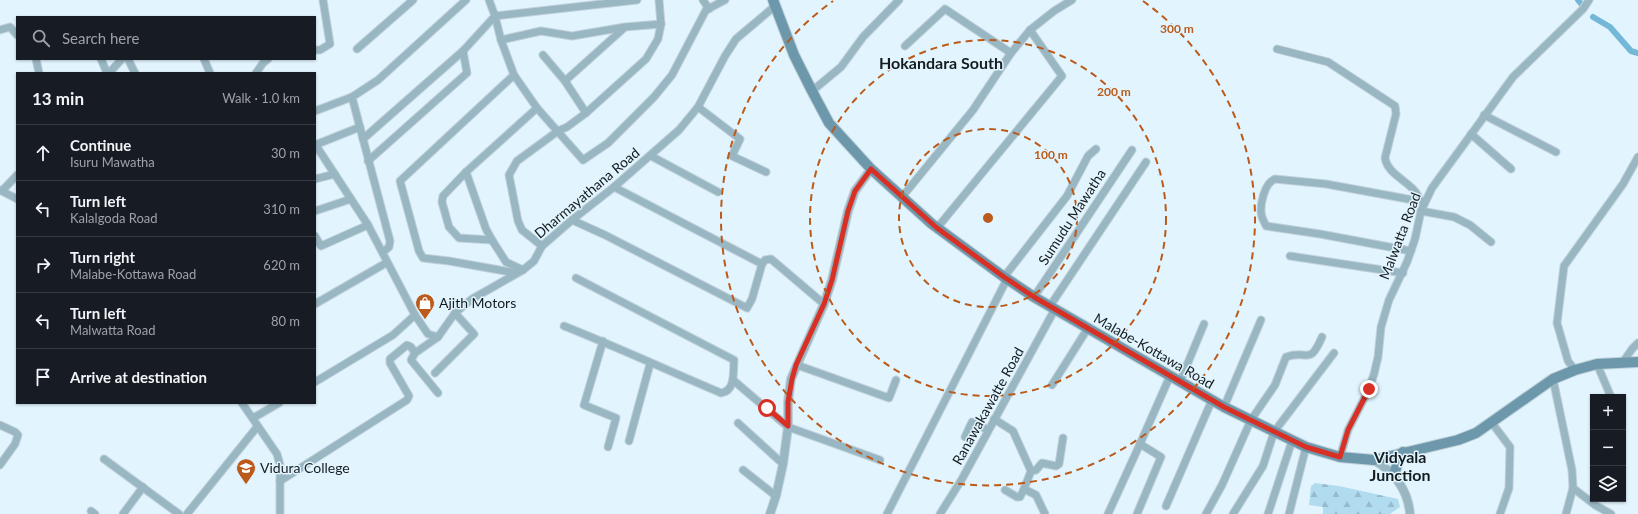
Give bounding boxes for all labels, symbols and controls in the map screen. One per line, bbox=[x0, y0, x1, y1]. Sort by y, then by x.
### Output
search box bbox=[16, 16, 316, 60]
text: 300 m bbox=[1160, 21, 1194, 36]
icon: search bbox=[30, 27, 52, 49]
text: Search here bbox=[62, 29, 139, 47]
district label: Hokandara South bbox=[879, 53, 1003, 72]
text: 200 m bbox=[1097, 84, 1131, 99]
text: 13 min bbox=[32, 88, 84, 109]
text: Walk · 1.0 km bbox=[222, 90, 300, 106]
text: Continue bbox=[70, 136, 131, 154]
icon: ahead bbox=[32, 142, 54, 164]
street label: Dharmayathana Road bbox=[531, 144, 643, 241]
text: 30 m bbox=[271, 145, 300, 161]
text: 100 m bbox=[1034, 147, 1068, 162]
text: Isuru Mawatha bbox=[70, 154, 155, 170]
street label: Sumudu Mawatha bbox=[1034, 165, 1109, 268]
street label: Malwatta Road bbox=[1375, 190, 1424, 282]
text: Turn left bbox=[70, 192, 126, 210]
icon: left bbox=[32, 198, 54, 220]
text: 310 m bbox=[263, 201, 300, 217]
text: Kalalgoda Road bbox=[70, 210, 158, 226]
centre of rings bbox=[981, 211, 995, 225]
text: Turn right bbox=[70, 248, 135, 266]
icon: right bbox=[32, 254, 54, 276]
text: 620 m bbox=[263, 257, 300, 273]
text: Malabe-Kottawa Road bbox=[70, 266, 196, 282]
shop icon: Ajith Motors bbox=[414, 292, 436, 320]
place label: Ajith Motors bbox=[439, 294, 516, 311]
text: Turn left bbox=[70, 304, 126, 322]
street label: Malabe-Kottawa Road bbox=[1091, 309, 1217, 392]
icon: left bbox=[32, 310, 54, 332]
text: 80 m bbox=[271, 313, 300, 329]
text: Malwatta Road bbox=[70, 322, 155, 338]
street label: Ranawakawatte Road bbox=[948, 344, 1027, 467]
icon: arrive bbox=[32, 366, 54, 388]
text: Arrive at destination bbox=[70, 368, 207, 386]
route end bbox=[1360, 380, 1378, 398]
map controls bbox=[1590, 394, 1626, 502]
button: + bbox=[1590, 394, 1626, 430]
route start bbox=[758, 399, 776, 417]
button: − bbox=[1590, 430, 1626, 466]
district label: Vidyala Junction bbox=[1370, 447, 1430, 484]
school or university icon: Vidura College bbox=[235, 457, 257, 485]
place label: Vidura College bbox=[260, 459, 350, 476]
button: layers bbox=[1590, 466, 1626, 502]

